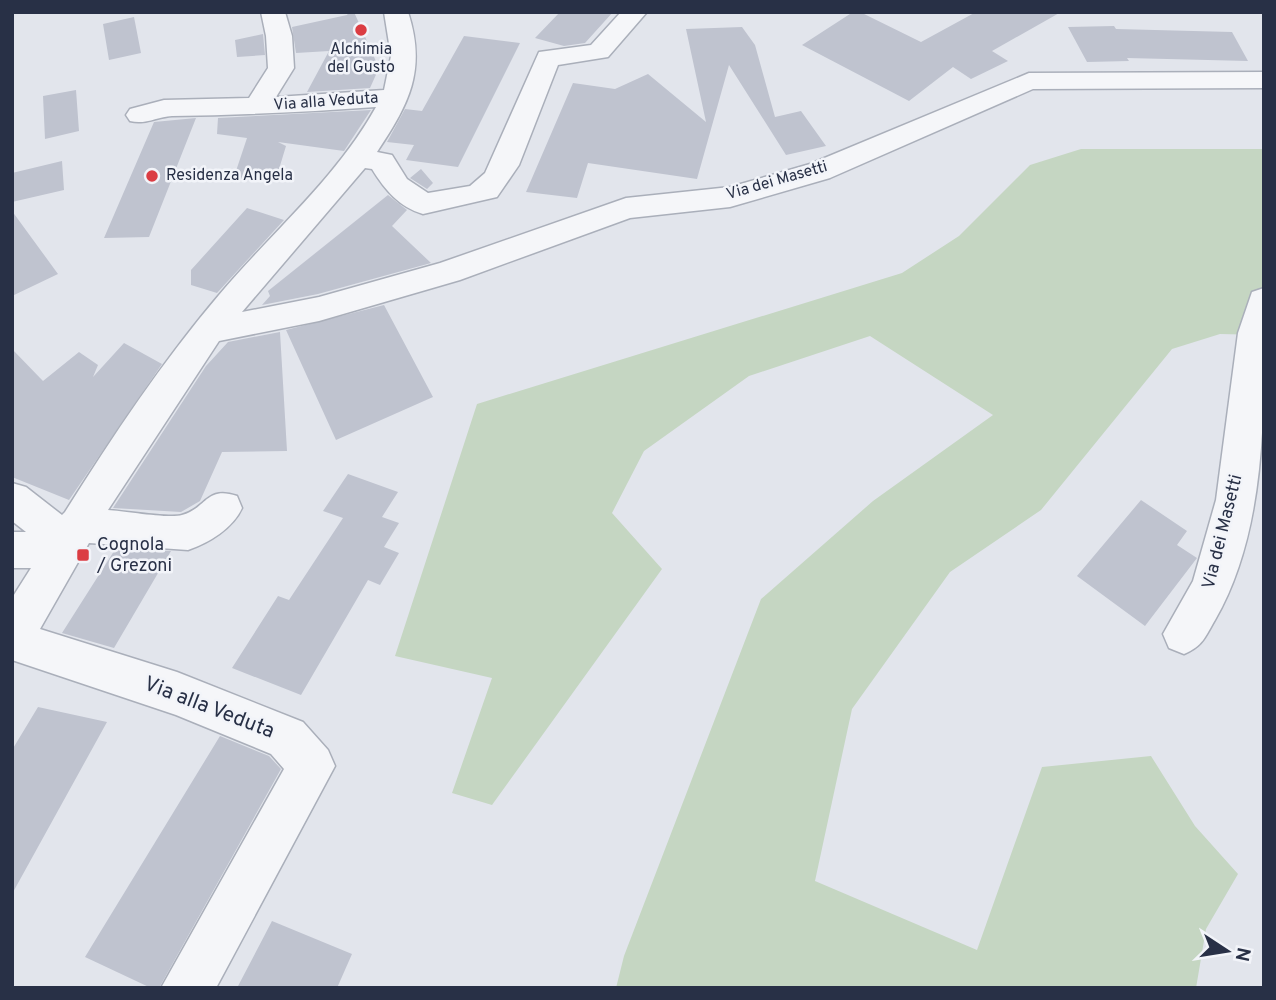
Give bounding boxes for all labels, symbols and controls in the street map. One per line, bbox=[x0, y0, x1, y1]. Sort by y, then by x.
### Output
marker: Alchimia del Gusto bbox=[353, 22, 369, 38]
place label: Alchimia del Gusto bbox=[327, 40, 395, 78]
street label: Via alla Veduta bbox=[273, 88, 379, 116]
street label: Via dei Masetti bbox=[724, 157, 830, 205]
place label: Residenza Angela bbox=[166, 166, 293, 186]
marker: Residenza Angela bbox=[144, 168, 160, 184]
street label: Via dei Masetti bbox=[1198, 472, 1248, 592]
place label: Cognola / Grezoni bbox=[96, 534, 172, 578]
marker: Cognola / Grezoni bbox=[75, 547, 91, 563]
street label: Via alla Veduta bbox=[140, 671, 278, 745]
north arrow bbox=[1192, 916, 1262, 986]
text: N bbox=[1229, 945, 1255, 963]

